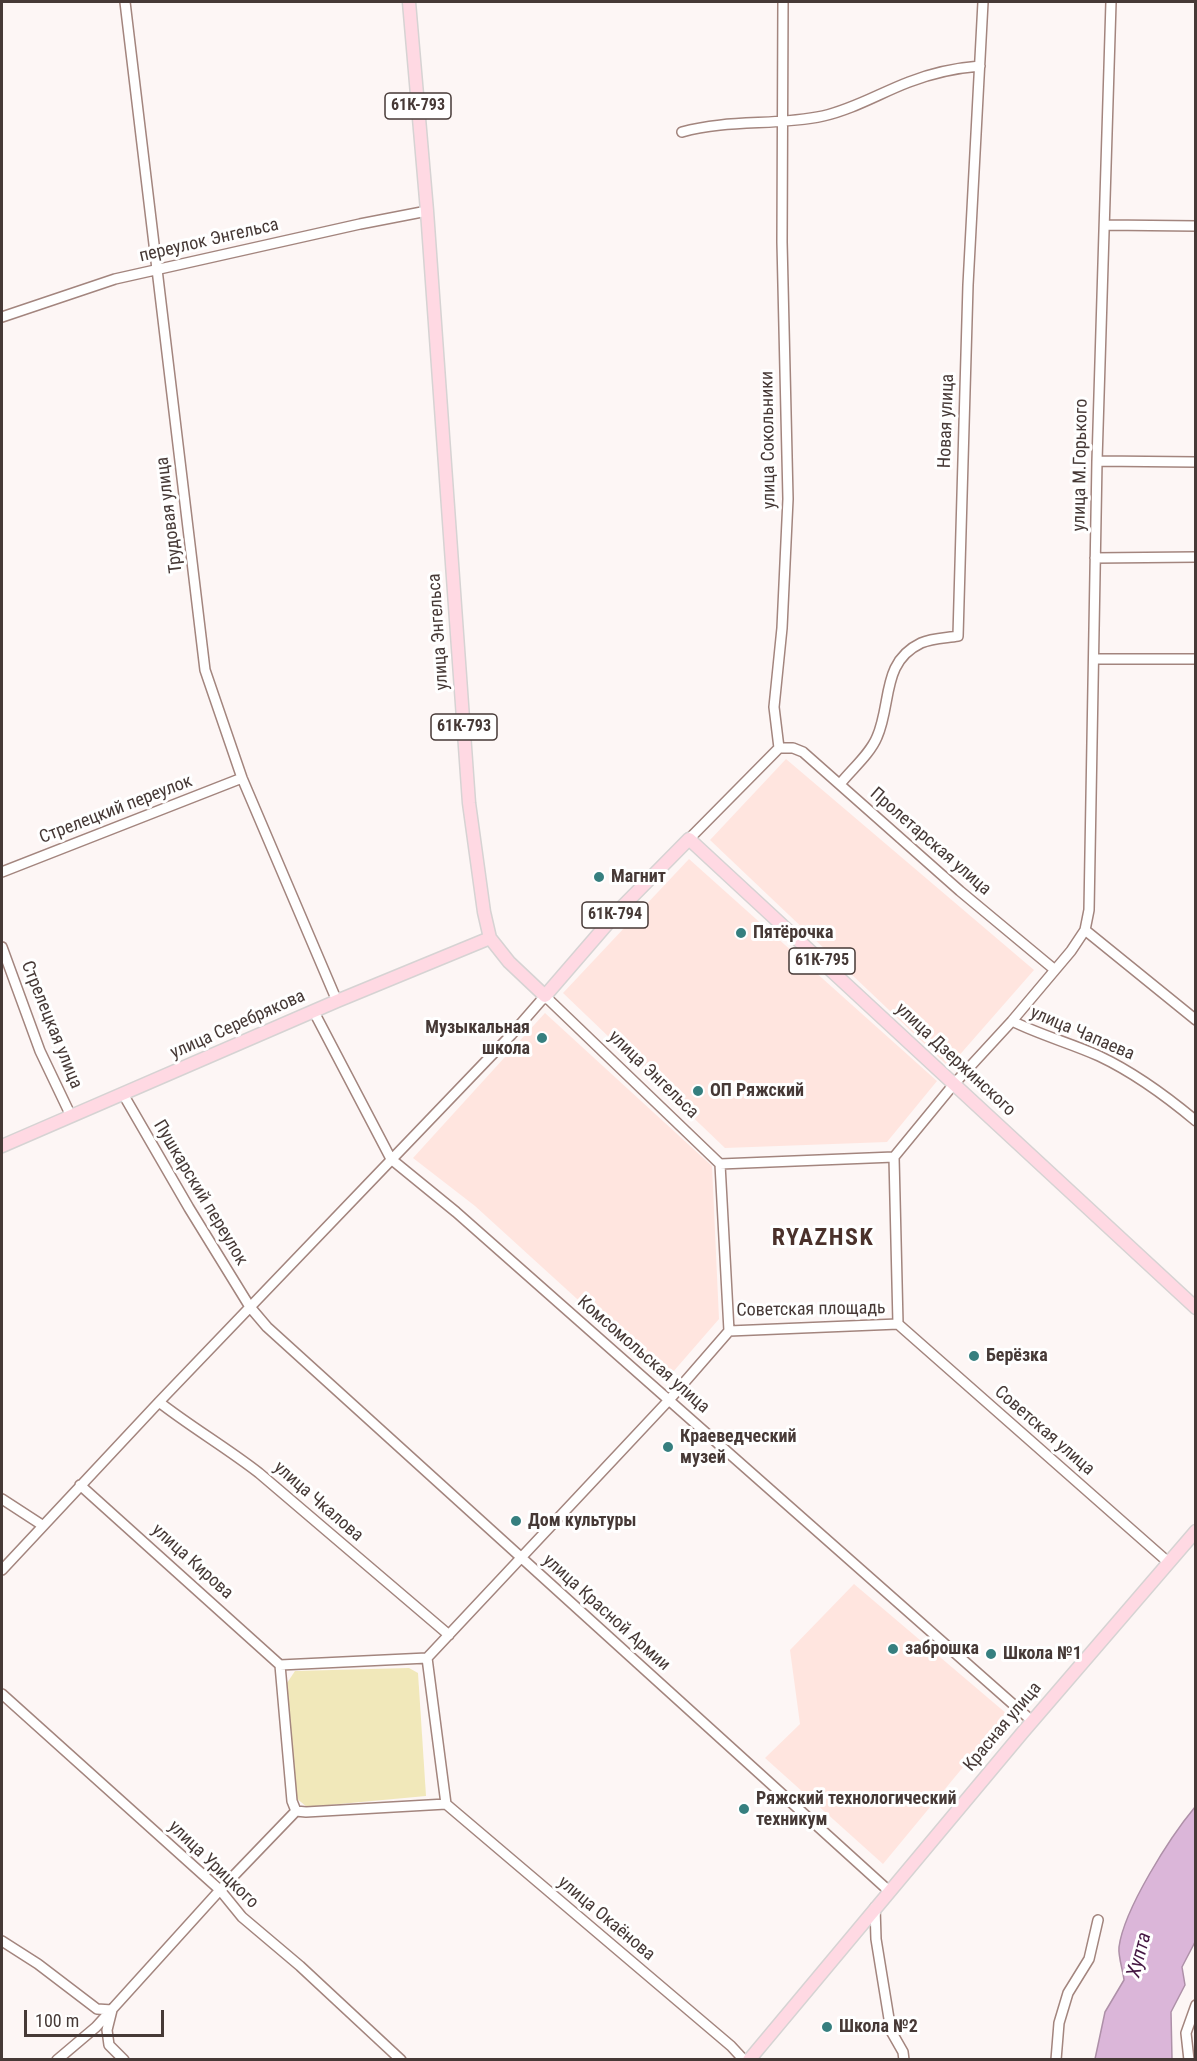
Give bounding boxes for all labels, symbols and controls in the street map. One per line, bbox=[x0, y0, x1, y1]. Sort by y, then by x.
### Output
road number: 61К-793 bbox=[385, 93, 451, 119]
street label: переулок Энгельса bbox=[137, 214, 281, 268]
street label: улица Сокольники bbox=[757, 371, 781, 509]
street label: Новая улица bbox=[935, 374, 959, 468]
street label: улица М.Горького bbox=[1069, 398, 1093, 532]
street label: Трудовая улица bbox=[152, 456, 188, 574]
street label: улица Энгельса bbox=[424, 573, 454, 691]
road number: 61К-793 bbox=[431, 714, 497, 740]
street label: Стрелецкий переулок bbox=[36, 771, 196, 849]
street label: Пролетарская улица bbox=[865, 784, 995, 900]
place label: Магнит bbox=[611, 866, 666, 888]
marker: Магнит bbox=[592, 870, 606, 884]
road number: 61К-794 bbox=[582, 902, 648, 928]
place label: Пятёрочка bbox=[753, 922, 833, 944]
marker: Пятёрочка bbox=[734, 926, 748, 940]
road number: 61К-795 bbox=[789, 948, 855, 974]
street label: Стрелецкая улица bbox=[16, 958, 86, 1092]
street label: улица Серебрякова bbox=[167, 986, 309, 1064]
street label: улица Дзержинского bbox=[890, 999, 1020, 1121]
street label: улица Чапаева bbox=[1027, 1002, 1137, 1066]
place label: Музыкальная школа bbox=[425, 1017, 530, 1060]
street label: улица Энгельса bbox=[603, 1027, 703, 1123]
marker: Музыкальная школа bbox=[535, 1031, 549, 1045]
place label: ОП Ряжский bbox=[710, 1080, 804, 1102]
marker: ОП Ряжский bbox=[691, 1084, 705, 1098]
street label: Пушкарский переулок bbox=[148, 1116, 252, 1270]
district label: RYAZHSK bbox=[772, 1225, 874, 1253]
street label: Комсомольская улица bbox=[572, 1292, 714, 1418]
street label: Советская площадь bbox=[736, 1298, 886, 1322]
place label: Берёзка bbox=[986, 1345, 1048, 1367]
marker: Берёзка bbox=[967, 1349, 981, 1363]
street label: Советская улица bbox=[990, 1382, 1098, 1480]
place label: Краеведческий музей bbox=[680, 1426, 797, 1468]
marker: Краеведческий музей bbox=[661, 1440, 675, 1454]
street label: улица Чкалова bbox=[269, 1457, 367, 1547]
place label: Дом культуры bbox=[528, 1510, 637, 1532]
marker: Дом культуры bbox=[509, 1514, 523, 1528]
street label: улица Кирова bbox=[147, 1520, 237, 1604]
street label: улица Красной Армии bbox=[538, 1550, 674, 1676]
place label: заброшка bbox=[905, 1638, 979, 1660]
marker: заброшка bbox=[886, 1642, 900, 1656]
place label: Школа №1 bbox=[1003, 1643, 1082, 1665]
marker: Школа №1 bbox=[984, 1647, 998, 1661]
street label: Красная улица bbox=[959, 1678, 1047, 1776]
place label: Ряжский технологический техникум bbox=[756, 1788, 957, 1830]
marker: Ряжский технологический техникум bbox=[737, 1802, 751, 1816]
street label: улица Урицкого bbox=[163, 1817, 263, 1913]
street label: улица Окаёнова bbox=[553, 1872, 659, 1966]
water label: Хупта bbox=[1122, 1930, 1158, 1980]
scale bar bbox=[27, 1998, 166, 2036]
text: 100 m bbox=[35, 2010, 79, 2031]
place label: Школа №2 bbox=[839, 2016, 918, 2038]
marker: Школа №2 bbox=[820, 2020, 834, 2034]

